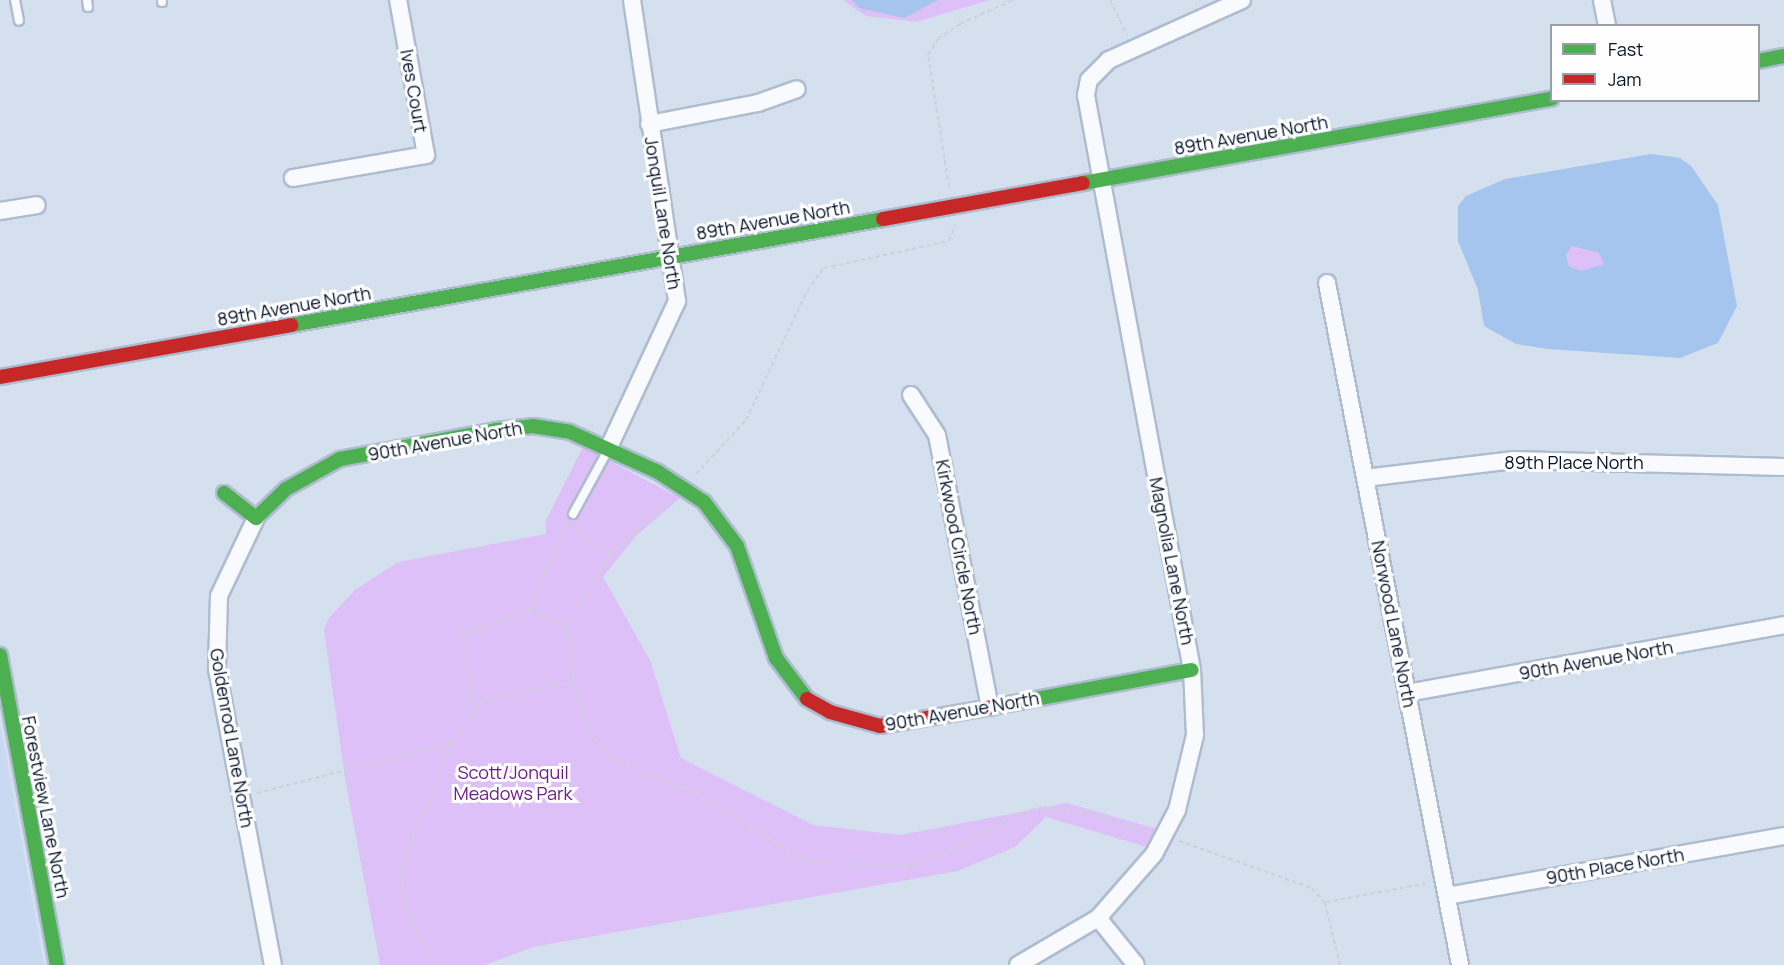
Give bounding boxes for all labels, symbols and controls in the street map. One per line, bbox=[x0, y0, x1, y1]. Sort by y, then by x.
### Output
legend bbox=[1550, 24, 1760, 102]
text: Fast bbox=[1608, 37, 1643, 61]
street label: Ives Court bbox=[396, 48, 432, 134]
text: Jam bbox=[1608, 67, 1642, 91]
street label: 89th Avenue North bbox=[1172, 111, 1330, 159]
street label: Jonquil Lane North bbox=[640, 135, 686, 291]
street label: 89th Avenue North bbox=[694, 196, 852, 244]
street label: 89th Avenue North bbox=[215, 282, 373, 330]
street label: 90th Avenue North bbox=[366, 417, 524, 465]
street label: 89th Place North bbox=[1504, 451, 1644, 473]
street label: Kirkwood Circle North bbox=[931, 458, 987, 636]
street label: Magnolia Lane North bbox=[1145, 475, 1199, 647]
street label: Norwood Lane North bbox=[1367, 539, 1421, 709]
street label: 90th Avenue North bbox=[1517, 636, 1675, 684]
street label: Goldenrod Lane North bbox=[206, 647, 258, 829]
street label: 90th Avenue North bbox=[883, 687, 1041, 735]
street label: Forestview Lane North bbox=[18, 714, 74, 900]
park label: Scott/Jonquil Meadows Park bbox=[454, 762, 572, 804]
street label: 90th Place North bbox=[1544, 843, 1686, 889]

